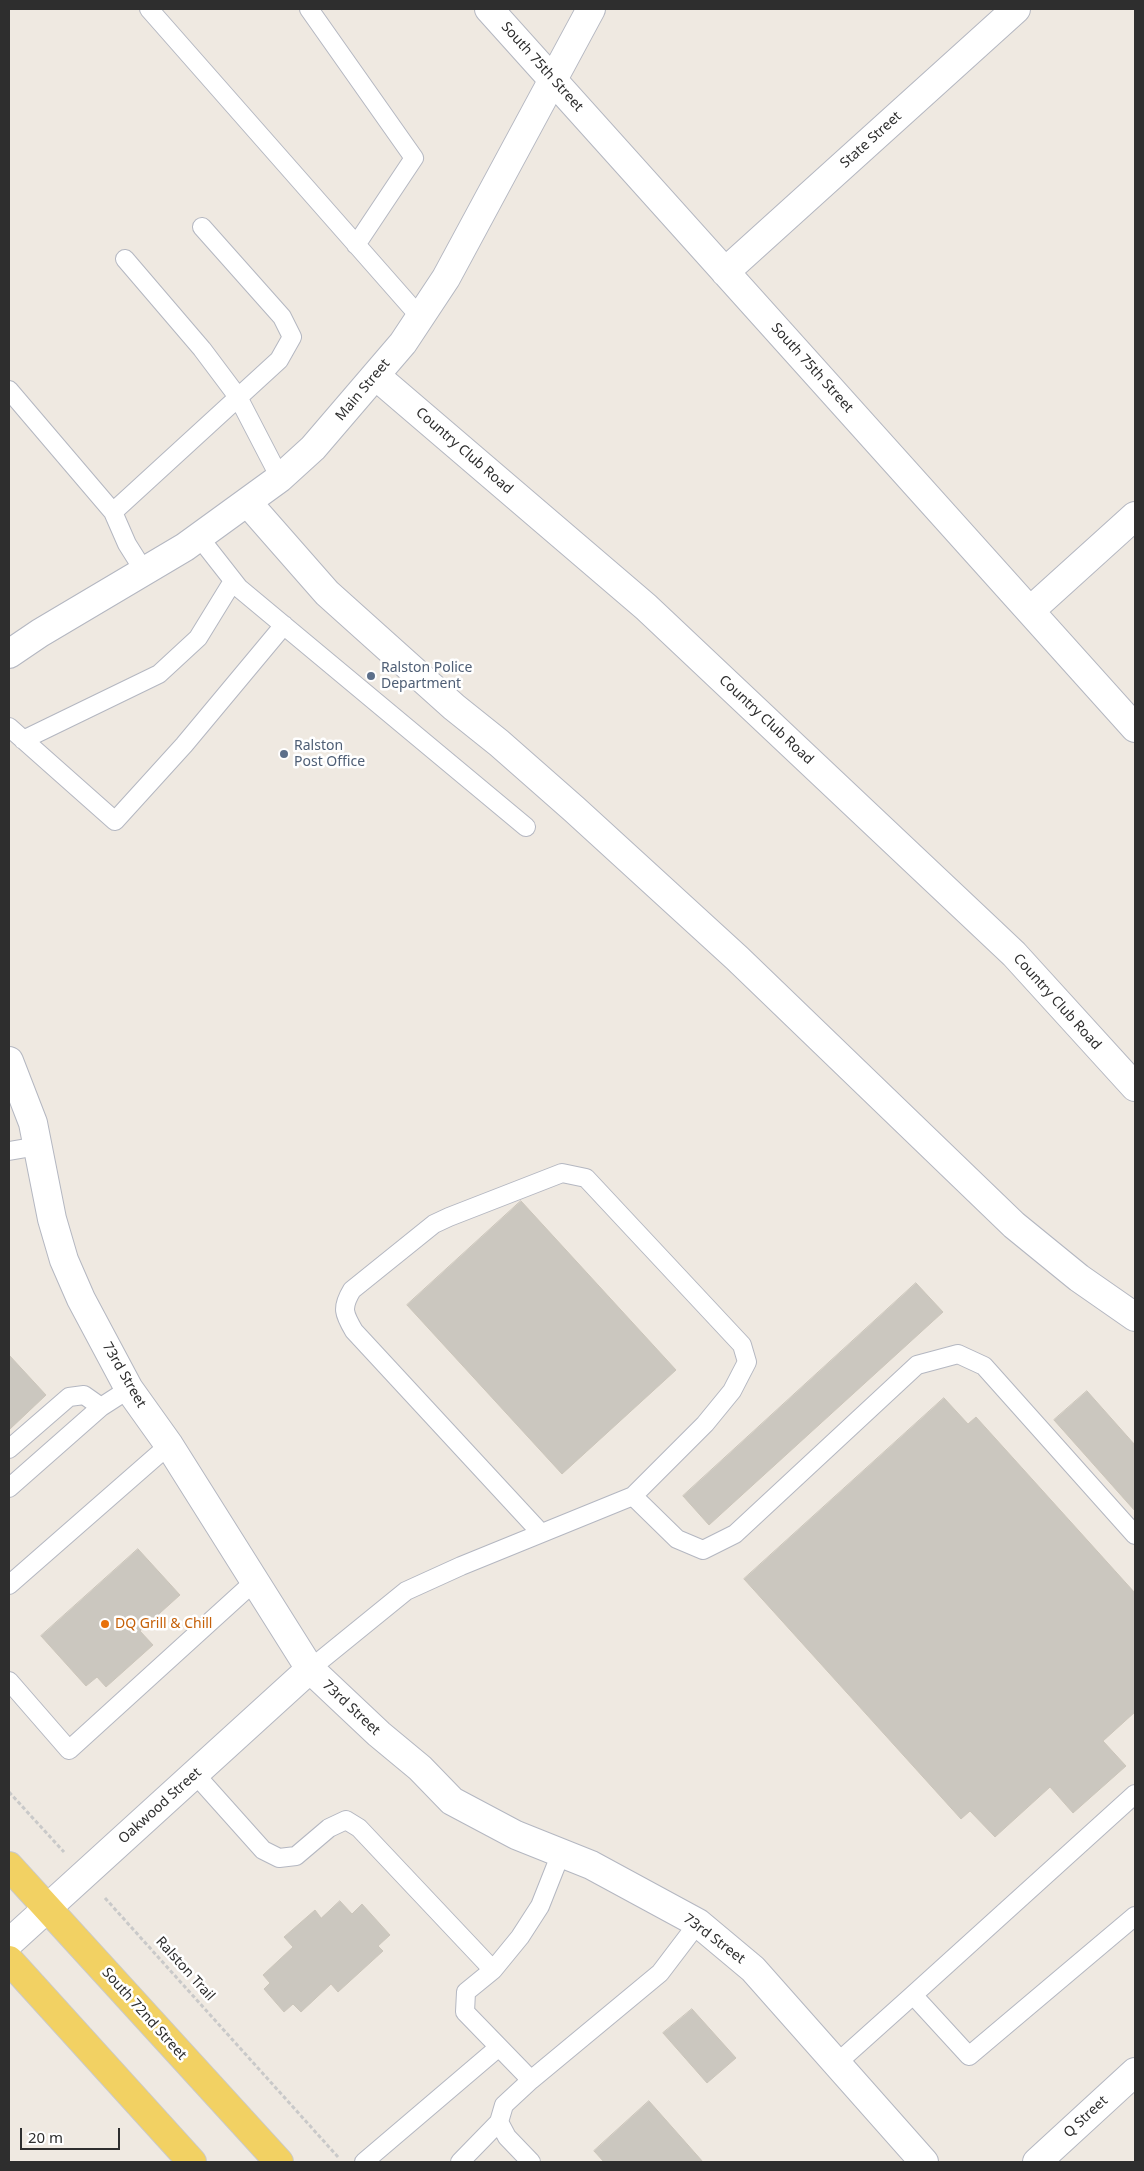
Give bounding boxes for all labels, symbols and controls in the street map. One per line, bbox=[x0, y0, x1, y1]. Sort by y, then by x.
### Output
street label: South 75th Street bbox=[497, 19, 587, 115]
street label: State Street bbox=[837, 108, 905, 172]
street label: South 75th Street bbox=[767, 320, 857, 416]
street label: Main Street bbox=[332, 356, 394, 424]
street label: Country Club Road bbox=[412, 404, 516, 498]
place label: Ralston Police Department bbox=[381, 660, 472, 692]
marker: Ralston Police Department bbox=[365, 670, 377, 682]
street label: Country Club Road bbox=[715, 672, 817, 768]
place label: Ralston Post Office bbox=[294, 738, 365, 770]
marker: Ralston Post Office bbox=[278, 748, 290, 760]
street label: Country Club Road bbox=[1010, 951, 1104, 1053]
street label: 73rd Street bbox=[99, 1339, 149, 1411]
place label: DQ Grill & Chill bbox=[115, 1616, 212, 1632]
marker: DQ Grill & Chill bbox=[99, 1618, 111, 1630]
street label: 73rd Street bbox=[319, 1677, 383, 1739]
street label: Oakwood Street bbox=[115, 1764, 205, 1848]
street label: 73rd Street bbox=[680, 1910, 748, 1968]
street label: Ralston Trail bbox=[152, 1934, 218, 2004]
street label: South 72nd Street bbox=[98, 1964, 190, 2064]
street label: Q Street bbox=[1061, 2093, 1111, 2141]
scale bar bbox=[22, 2118, 122, 2150]
text: 20 m bbox=[28, 2127, 63, 2147]

